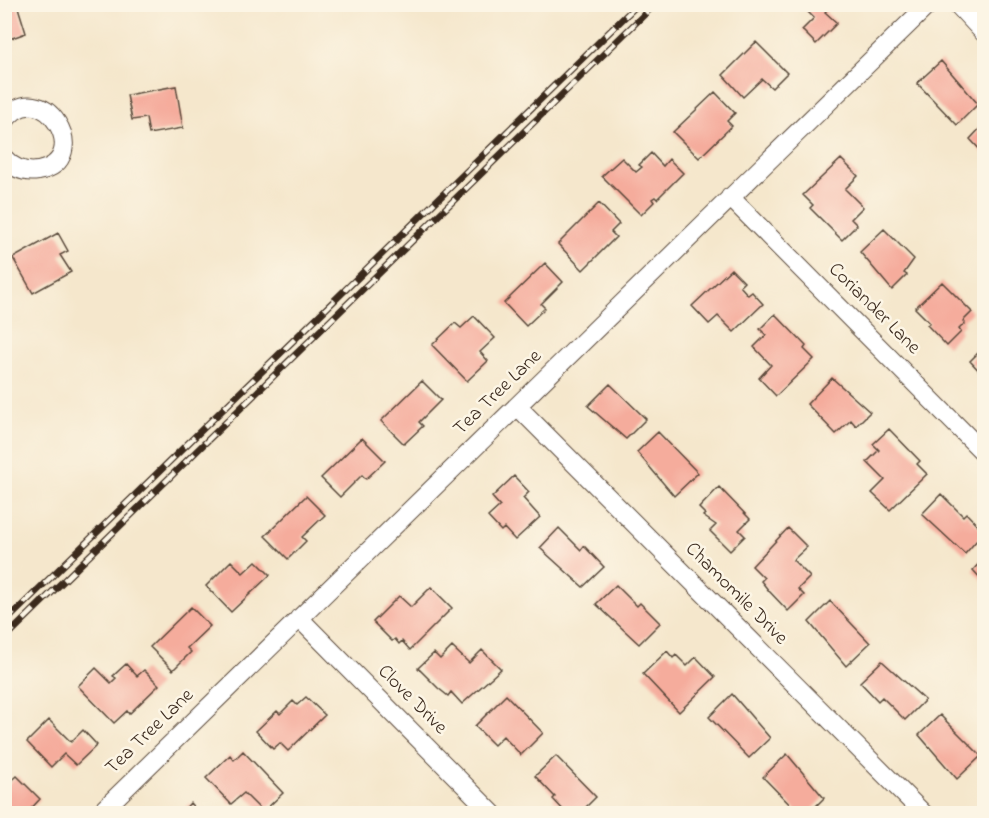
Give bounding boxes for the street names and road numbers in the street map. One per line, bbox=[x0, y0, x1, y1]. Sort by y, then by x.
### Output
street label: Coriander Lane bbox=[821, 256, 927, 362]
street label: Tea Tree Lane bbox=[447, 343, 549, 443]
street label: Chamomile Drive bbox=[678, 536, 794, 652]
street label: Clove Drive bbox=[370, 658, 454, 742]
street label: Tea Tree Lane bbox=[99, 682, 201, 782]

